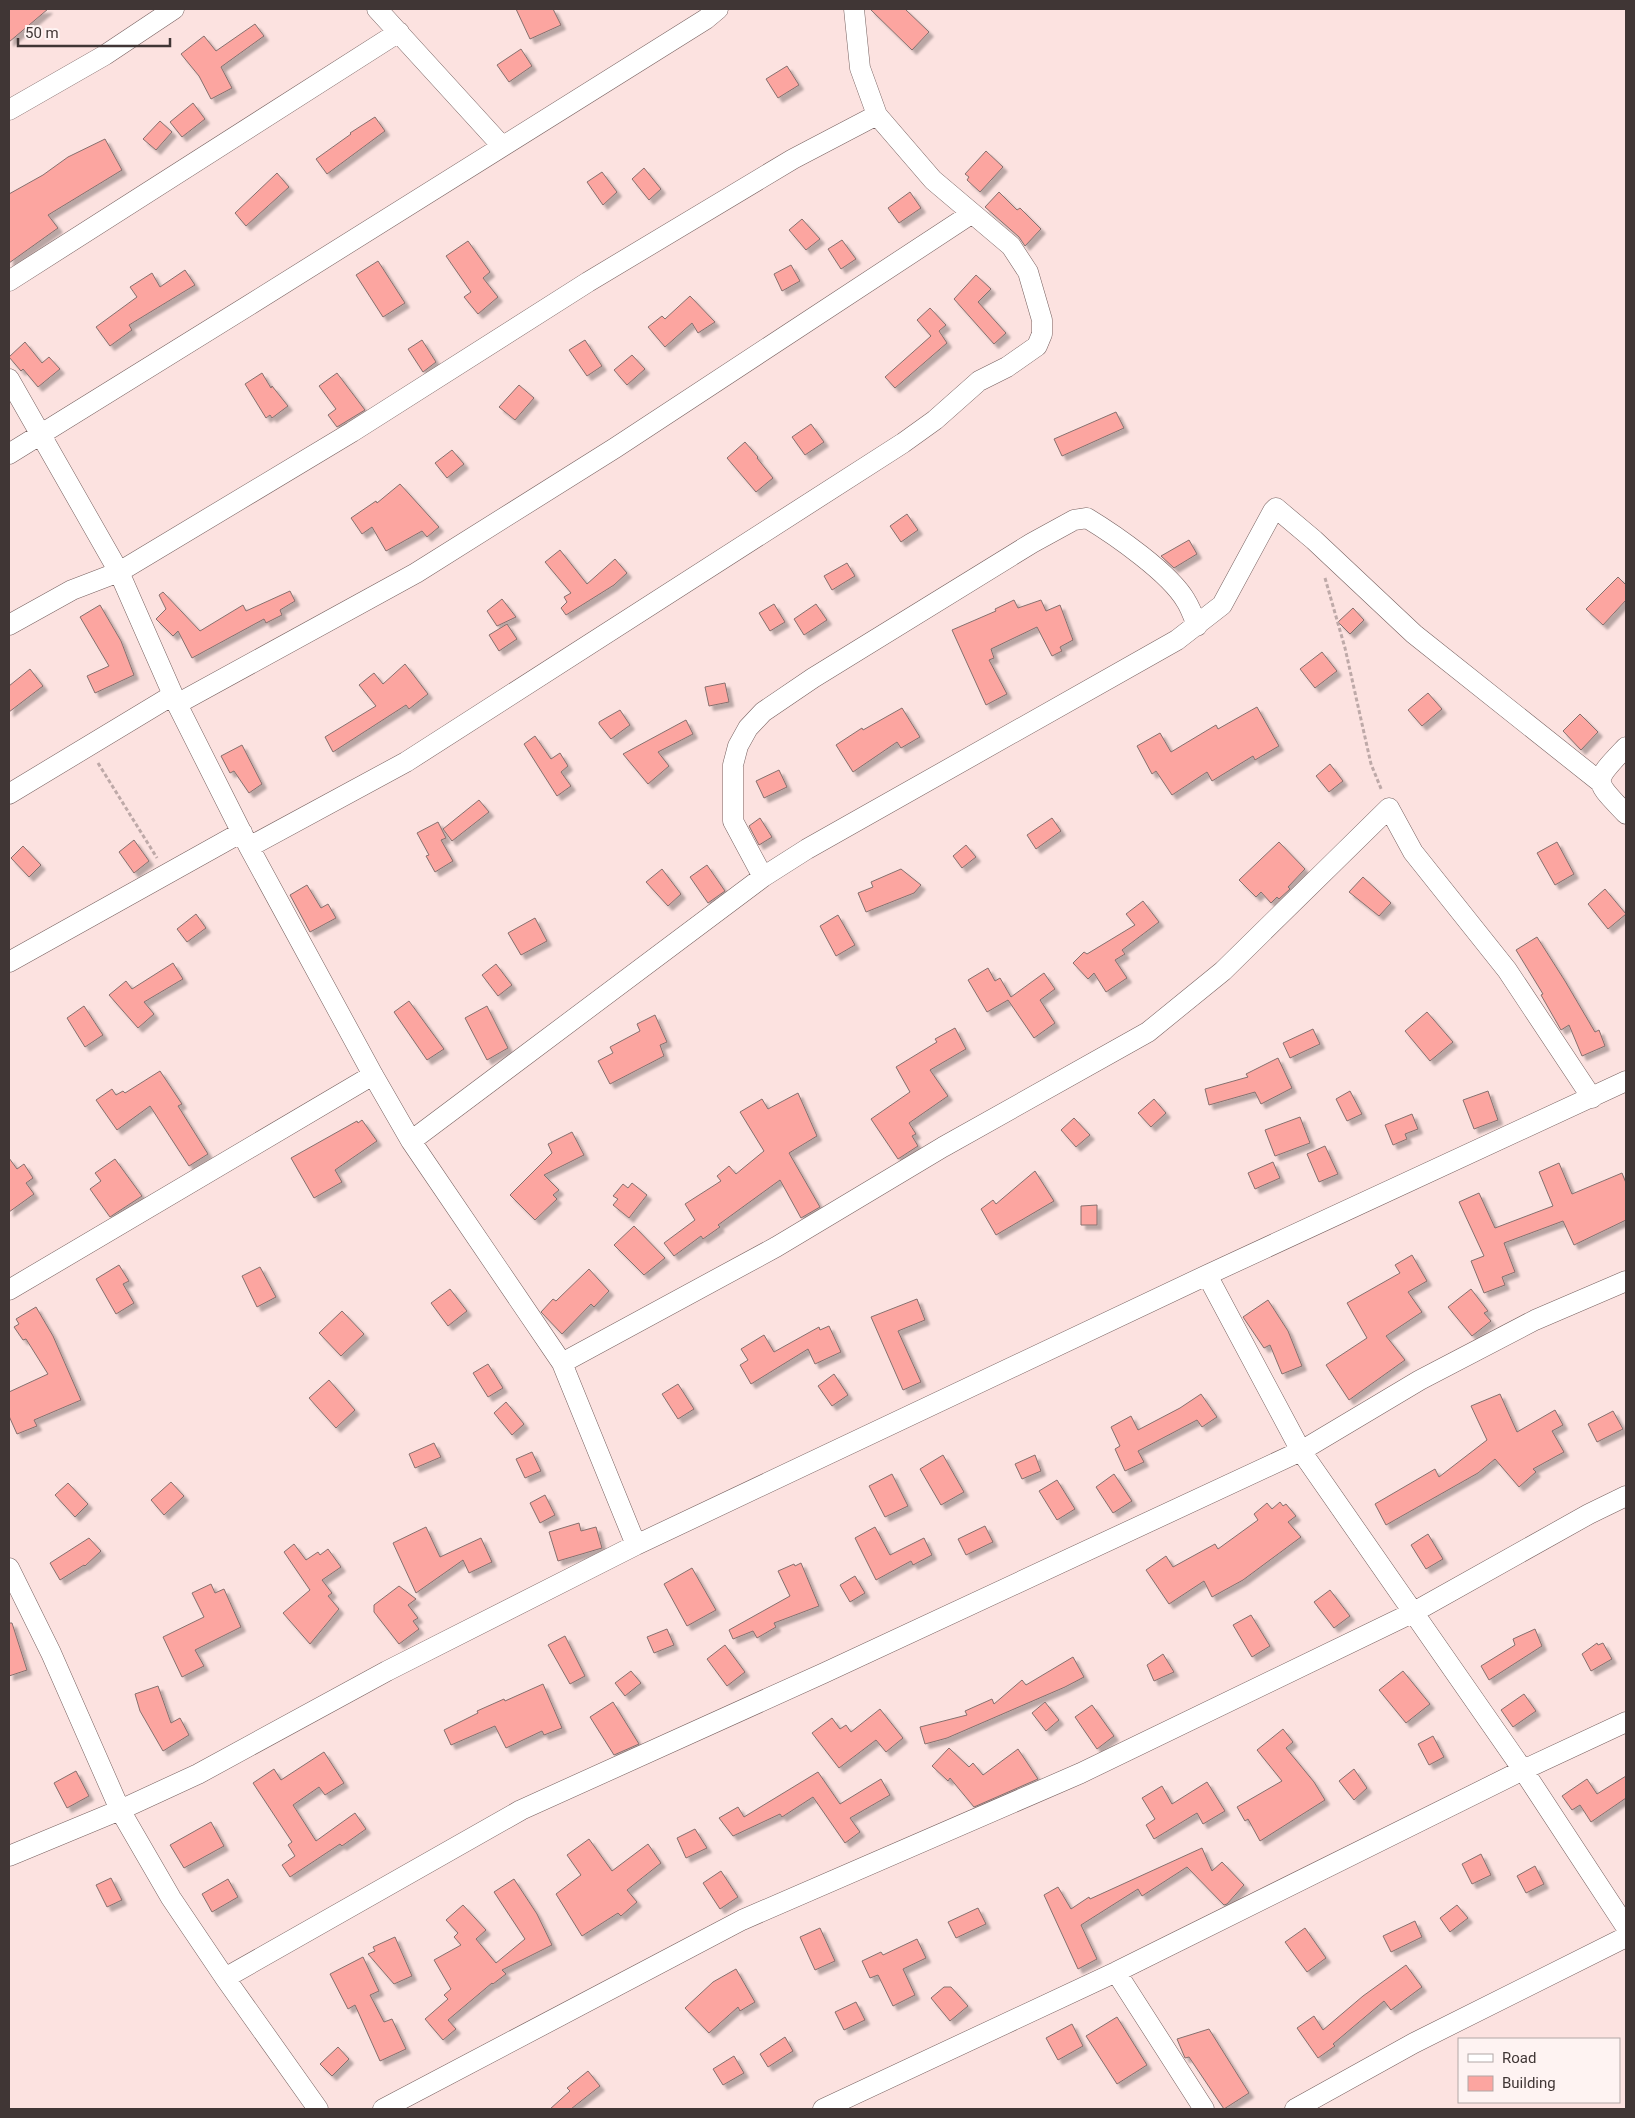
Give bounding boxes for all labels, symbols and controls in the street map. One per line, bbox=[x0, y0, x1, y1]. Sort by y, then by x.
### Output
scale bar bbox=[18, 15, 170, 47]
text: 50 m bbox=[25, 24, 59, 42]
legend bbox=[1458, 2038, 1620, 2103]
text: Road bbox=[1502, 2049, 1536, 2067]
text: Building bbox=[1502, 2074, 1556, 2092]

